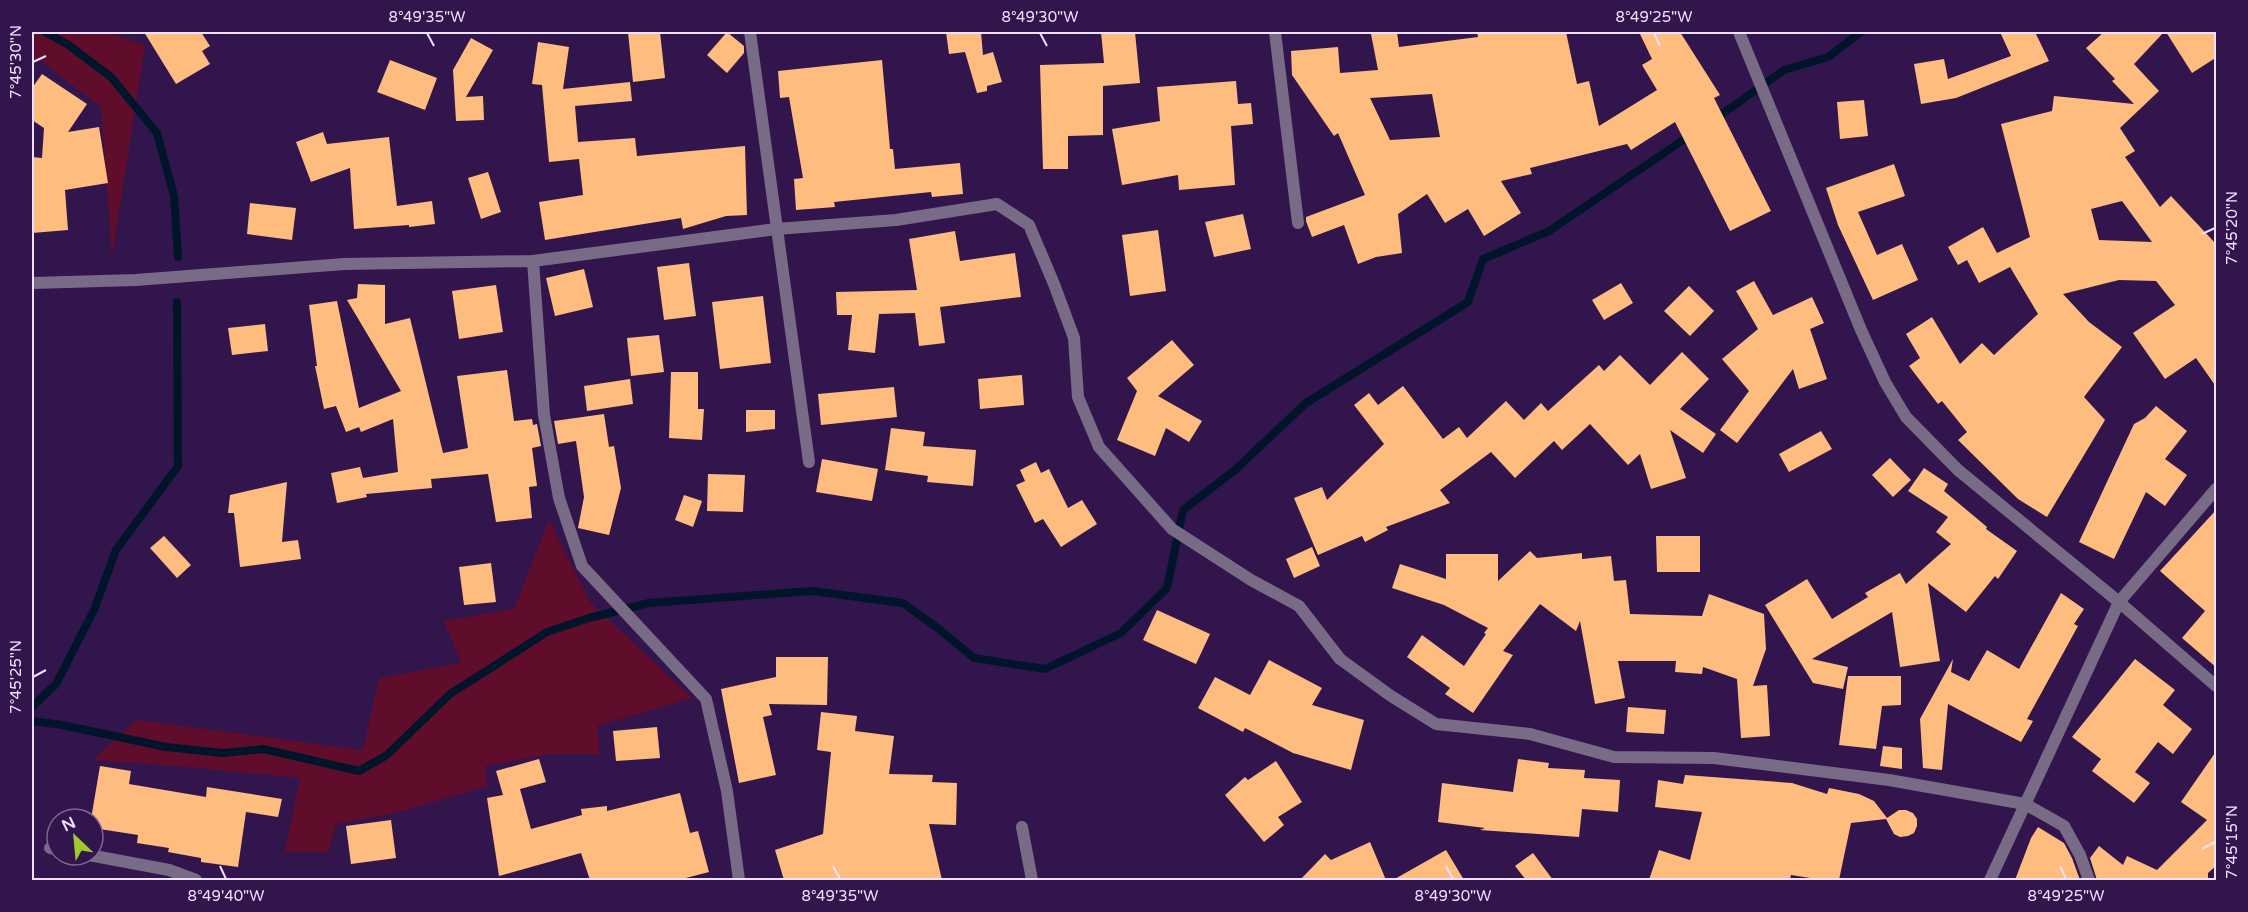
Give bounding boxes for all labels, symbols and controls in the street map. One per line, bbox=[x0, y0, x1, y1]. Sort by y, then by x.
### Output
text: 8°49'35"W bbox=[389, 8, 465, 26]
text: 8°49'30"W bbox=[1002, 8, 1078, 26]
text: 8°49'25"W bbox=[1616, 8, 1692, 26]
text: 7°45'30"N bbox=[7, 25, 25, 99]
text: 7°45'20"N bbox=[2223, 191, 2241, 265]
text: 7°45'25"N bbox=[7, 640, 25, 714]
text: 7°45'15"N bbox=[2223, 805, 2241, 879]
north arrow bbox=[45, 807, 105, 867]
text: N bbox=[59, 813, 79, 836]
text: 8°49'40"W bbox=[188, 887, 264, 905]
text: 8°49'35"W bbox=[802, 887, 878, 905]
text: 8°49'30"W bbox=[1415, 887, 1491, 905]
text: 8°49'25"W bbox=[2028, 887, 2104, 905]

